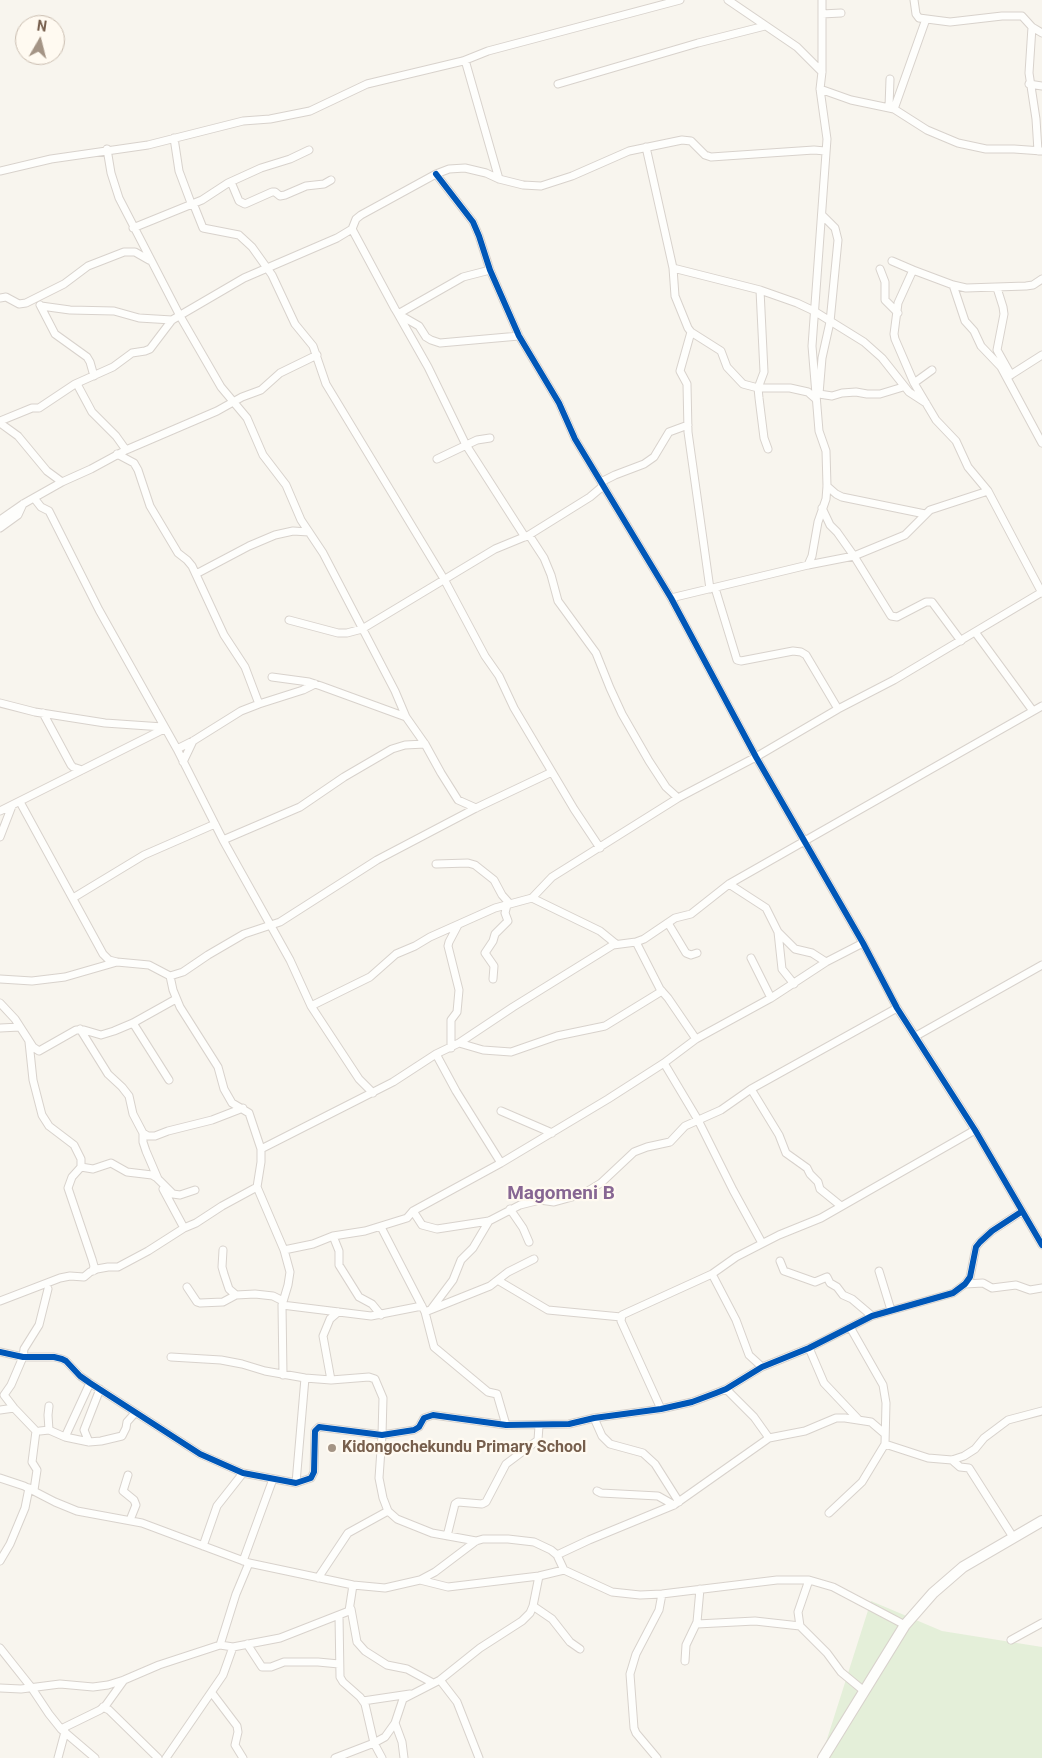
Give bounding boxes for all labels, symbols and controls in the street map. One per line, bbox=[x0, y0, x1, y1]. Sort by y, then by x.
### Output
north arrow bbox=[15, 15, 65, 65]
text: N bbox=[36, 18, 48, 35]
district label: Magomeni B bbox=[507, 1183, 615, 1205]
place label: Kidongochekundu Primary School bbox=[342, 1438, 586, 1458]
marker: Kidongochekundu Primary School bbox=[326, 1442, 338, 1454]

